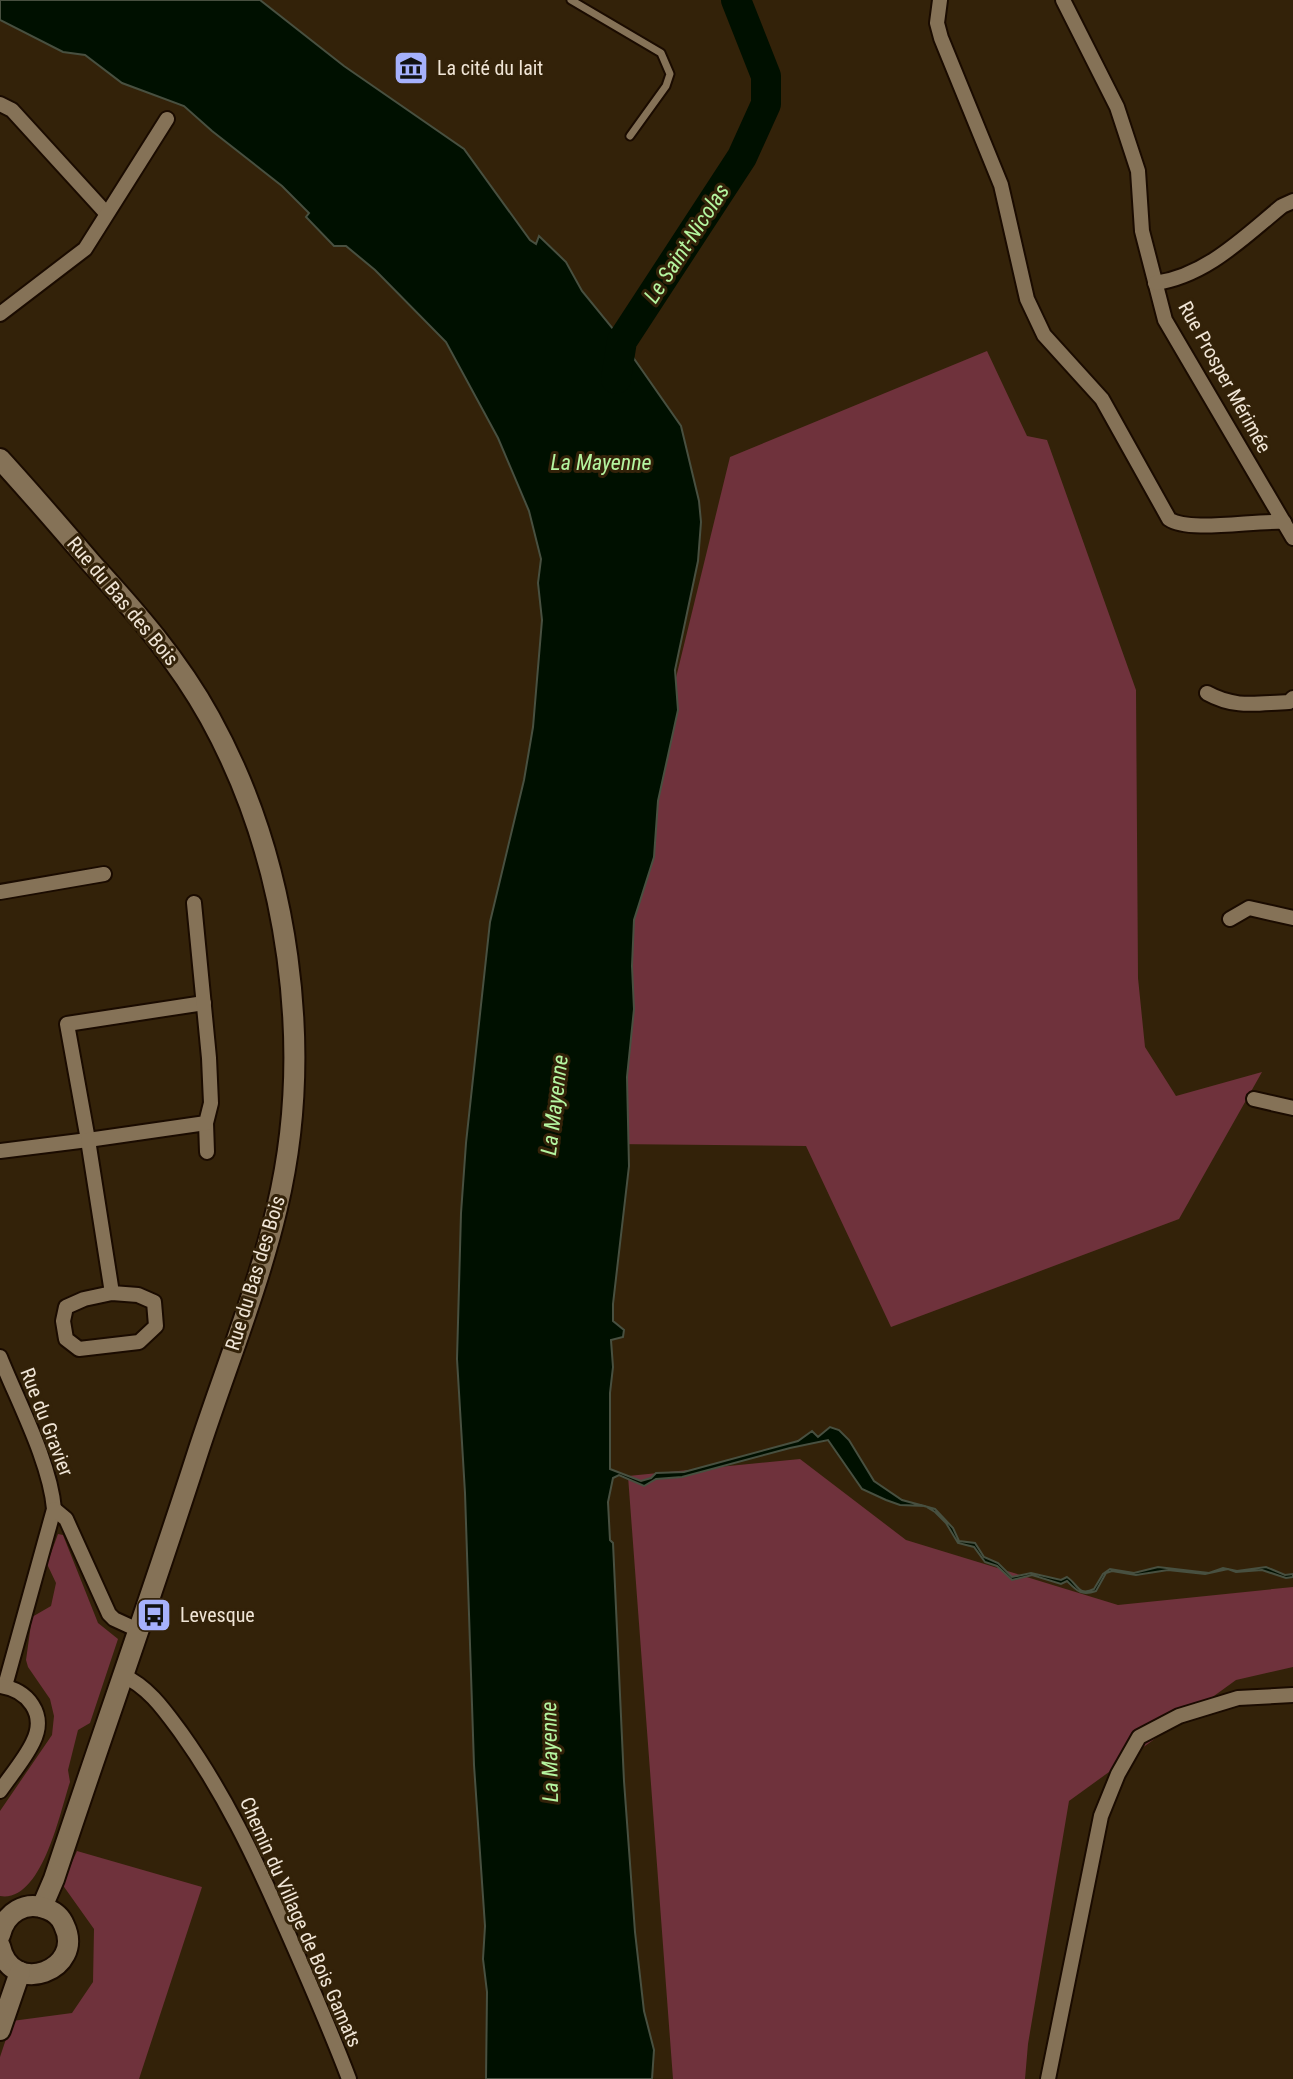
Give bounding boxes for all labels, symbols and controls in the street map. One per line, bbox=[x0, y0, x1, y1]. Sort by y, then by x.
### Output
museum icon: La cité du lait bbox=[392, 49, 430, 87]
place label: La cité du lait bbox=[437, 56, 543, 80]
water label: Le Saint-Nicolas bbox=[639, 179, 734, 307]
street label: Rue Prosper Mérimée bbox=[1173, 297, 1277, 457]
water label: La Mayenne bbox=[551, 450, 652, 475]
street label: Rue du Bas des Bois bbox=[62, 532, 184, 670]
water label: La Mayenne bbox=[536, 1053, 573, 1157]
street label: Rue du Bas des Bois bbox=[220, 1193, 290, 1353]
street label: Rue du Gravier bbox=[15, 1364, 79, 1480]
bus stop icon: Levesque bbox=[135, 1596, 173, 1634]
place label: Levesque bbox=[180, 1603, 255, 1627]
water label: La Mayenne bbox=[536, 1701, 563, 1803]
street label: Chemin du Village de Bois Gamats bbox=[235, 1793, 367, 2051]

